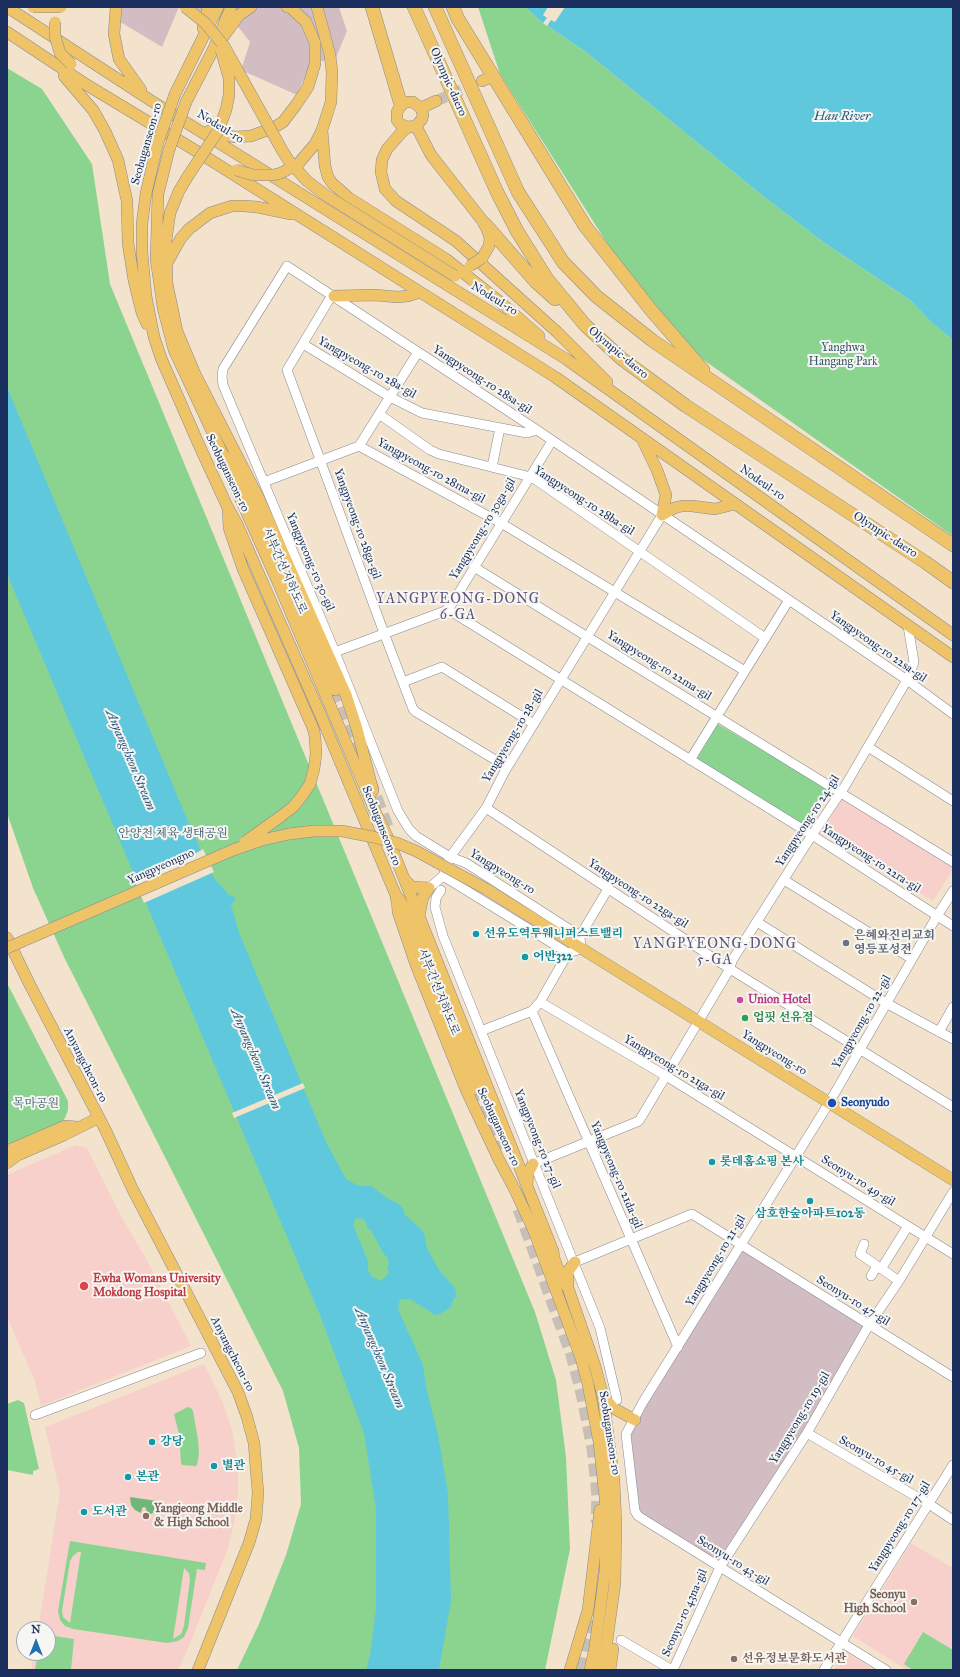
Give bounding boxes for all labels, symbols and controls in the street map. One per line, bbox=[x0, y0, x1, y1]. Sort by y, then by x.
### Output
street label: Olympic-daero bbox=[426, 45, 470, 119]
street label: Seobuganseon-ro bbox=[128, 101, 166, 187]
street label: Nodeul-ro bbox=[194, 107, 246, 147]
water label: Han River bbox=[814, 109, 870, 125]
street label: Nodeul-ro bbox=[468, 279, 520, 319]
street label: Olympic-daero bbox=[585, 324, 651, 382]
street label: Yangpyeong-ro 28a-gil bbox=[315, 334, 419, 402]
park label: Yanghwa Hangang Park bbox=[809, 341, 877, 369]
street label: Yangpyeong-ro 28sa-gil bbox=[430, 342, 534, 418]
street label: Seobuganseon-ro bbox=[202, 432, 252, 514]
street label: Yangpyeong-ro 28ma-gil bbox=[374, 435, 488, 507]
street label: Nodeul-ro bbox=[736, 462, 788, 504]
street label: Yangpyeong-ro 28ba-gil bbox=[531, 463, 637, 539]
street label: Yangpyeong-ro 28ga-gil bbox=[330, 467, 384, 581]
street label: Yangpyeong-ro 30ga-gil bbox=[447, 475, 519, 583]
street label: Olympic-daero bbox=[850, 509, 920, 561]
street label: Yangpyeong-ro 30-gil bbox=[283, 511, 337, 613]
street label: 서부간선지하도로 bbox=[259, 526, 309, 616]
district label: YANGPYEONG-DONG 6-GA bbox=[376, 592, 540, 624]
street label: Yangpyeong-ro 22sa-gil bbox=[827, 608, 929, 686]
street label: Yangpyeong-ro 22ma-gil bbox=[604, 628, 714, 704]
street label: Yangpyeong-ro 28-gil bbox=[480, 687, 546, 785]
water label: Anyangcheon Stream bbox=[102, 707, 158, 813]
street label: Yangpyeong-ro 24-gil bbox=[773, 772, 843, 870]
street label: Seobuganseon-ro bbox=[358, 784, 404, 868]
street label: Yangpyeong-ro 22ra-gil bbox=[819, 822, 923, 896]
park label: 안양천 체육 생태공원 bbox=[118, 827, 228, 841]
street label: Yangpyeongno bbox=[126, 846, 196, 888]
street label: Yangpyeong-ro bbox=[467, 846, 537, 898]
street label: Yangpyeong-ro 22ga-gil bbox=[585, 856, 691, 932]
place label: 선유도역투웨니퍼스트밸리 bbox=[484, 927, 623, 941]
marker: 선유도역투웨니퍼스트밸리 bbox=[471, 929, 481, 939]
place label: 은혜와진리교회 영등포성전 bbox=[854, 929, 935, 957]
district label: YANGPYEONG-DONG 5-GA bbox=[633, 937, 797, 970]
marker: 은혜와진리교회 영등포성전 bbox=[841, 938, 851, 948]
street label: 서부간선지하도로 bbox=[414, 946, 462, 1038]
place label: 어반322 bbox=[533, 950, 573, 964]
marker: 어반322 bbox=[520, 952, 530, 962]
street label: Yangpyeong-ro 22-gil bbox=[829, 973, 895, 1071]
place label: Union Hotel bbox=[748, 993, 811, 1007]
marker: Union Hotel bbox=[735, 995, 745, 1005]
water label: Anyangcheon Stream bbox=[227, 1006, 283, 1112]
place label: 업핏 선유점 bbox=[753, 1011, 814, 1025]
marker: 업핏 선유점 bbox=[740, 1013, 750, 1023]
street label: Anyangcheon-ro bbox=[60, 1025, 110, 1105]
street label: Yangpyeong-ro bbox=[739, 1027, 809, 1079]
street label: Yangpyeong-ro 21ga-gil bbox=[621, 1032, 727, 1104]
street label: Seobuganseon-ro bbox=[474, 1085, 522, 1169]
street label: Yangpyeong-ro 27-gil bbox=[511, 1087, 563, 1191]
place label: Seonyudo bbox=[841, 1096, 889, 1110]
park label: 목마공원 bbox=[13, 1097, 59, 1111]
marker: Seonyudo bbox=[826, 1097, 838, 1109]
street label: Yangpyeong-ro 21da-gil bbox=[587, 1119, 645, 1231]
street label: Seonyu-ro 49-gil bbox=[818, 1152, 898, 1210]
place label: 롯데홈쇼핑 본사 bbox=[720, 1155, 804, 1169]
marker: 롯데홈쇼핑 본사 bbox=[707, 1157, 717, 1167]
marker: 삼호한숲아파트102동 bbox=[805, 1196, 815, 1206]
place label: 삼호한숲아파트102동 bbox=[755, 1207, 865, 1221]
street label: Yangpyeong-ro 21-gil bbox=[683, 1213, 749, 1309]
place label: Ewha Womans University Mokdong Hospital bbox=[93, 1272, 221, 1300]
street label: Seonyu-ro 47-gil bbox=[814, 1273, 892, 1329]
marker: Ewha Womans University Mokdong Hospital bbox=[78, 1280, 90, 1292]
water label: Anyangcheon Stream bbox=[351, 1305, 407, 1411]
street label: Anyangcheon-ro bbox=[207, 1314, 257, 1394]
street label: Yangpyeong-ro 19-gil bbox=[767, 1369, 833, 1467]
street label: Seobuganseon-ro bbox=[595, 1390, 623, 1476]
street label: Seonyu-ro 45-gil bbox=[836, 1433, 916, 1487]
place label: 강당 bbox=[160, 1435, 183, 1449]
marker: 강당 bbox=[147, 1437, 157, 1447]
place label: 별관 bbox=[222, 1459, 245, 1473]
marker: 별관 bbox=[209, 1461, 219, 1471]
place label: 본관 bbox=[136, 1470, 159, 1484]
marker: 본관 bbox=[123, 1472, 133, 1482]
street label: Yangpyeong-ro 17-gil bbox=[866, 1479, 934, 1575]
place label: Yangjeong Middle & High School bbox=[154, 1502, 243, 1530]
place label: 도서관 bbox=[92, 1505, 127, 1519]
marker: 도서관 bbox=[79, 1507, 89, 1517]
marker: Yangjeong Middle & High School bbox=[141, 1511, 151, 1521]
street label: Seonyu-ro 43-gil bbox=[694, 1533, 772, 1589]
street label: Seonyu-ro 43na-gil bbox=[659, 1567, 711, 1659]
place label: Seonyu High School bbox=[843, 1588, 906, 1616]
marker: Seonyu High School bbox=[909, 1597, 919, 1607]
north arrow bbox=[16, 1621, 56, 1661]
text: N bbox=[31, 1623, 41, 1636]
place label: 선유정보문화도서관 bbox=[742, 1652, 846, 1666]
marker: 선유정보문화도서관 bbox=[729, 1654, 739, 1664]

